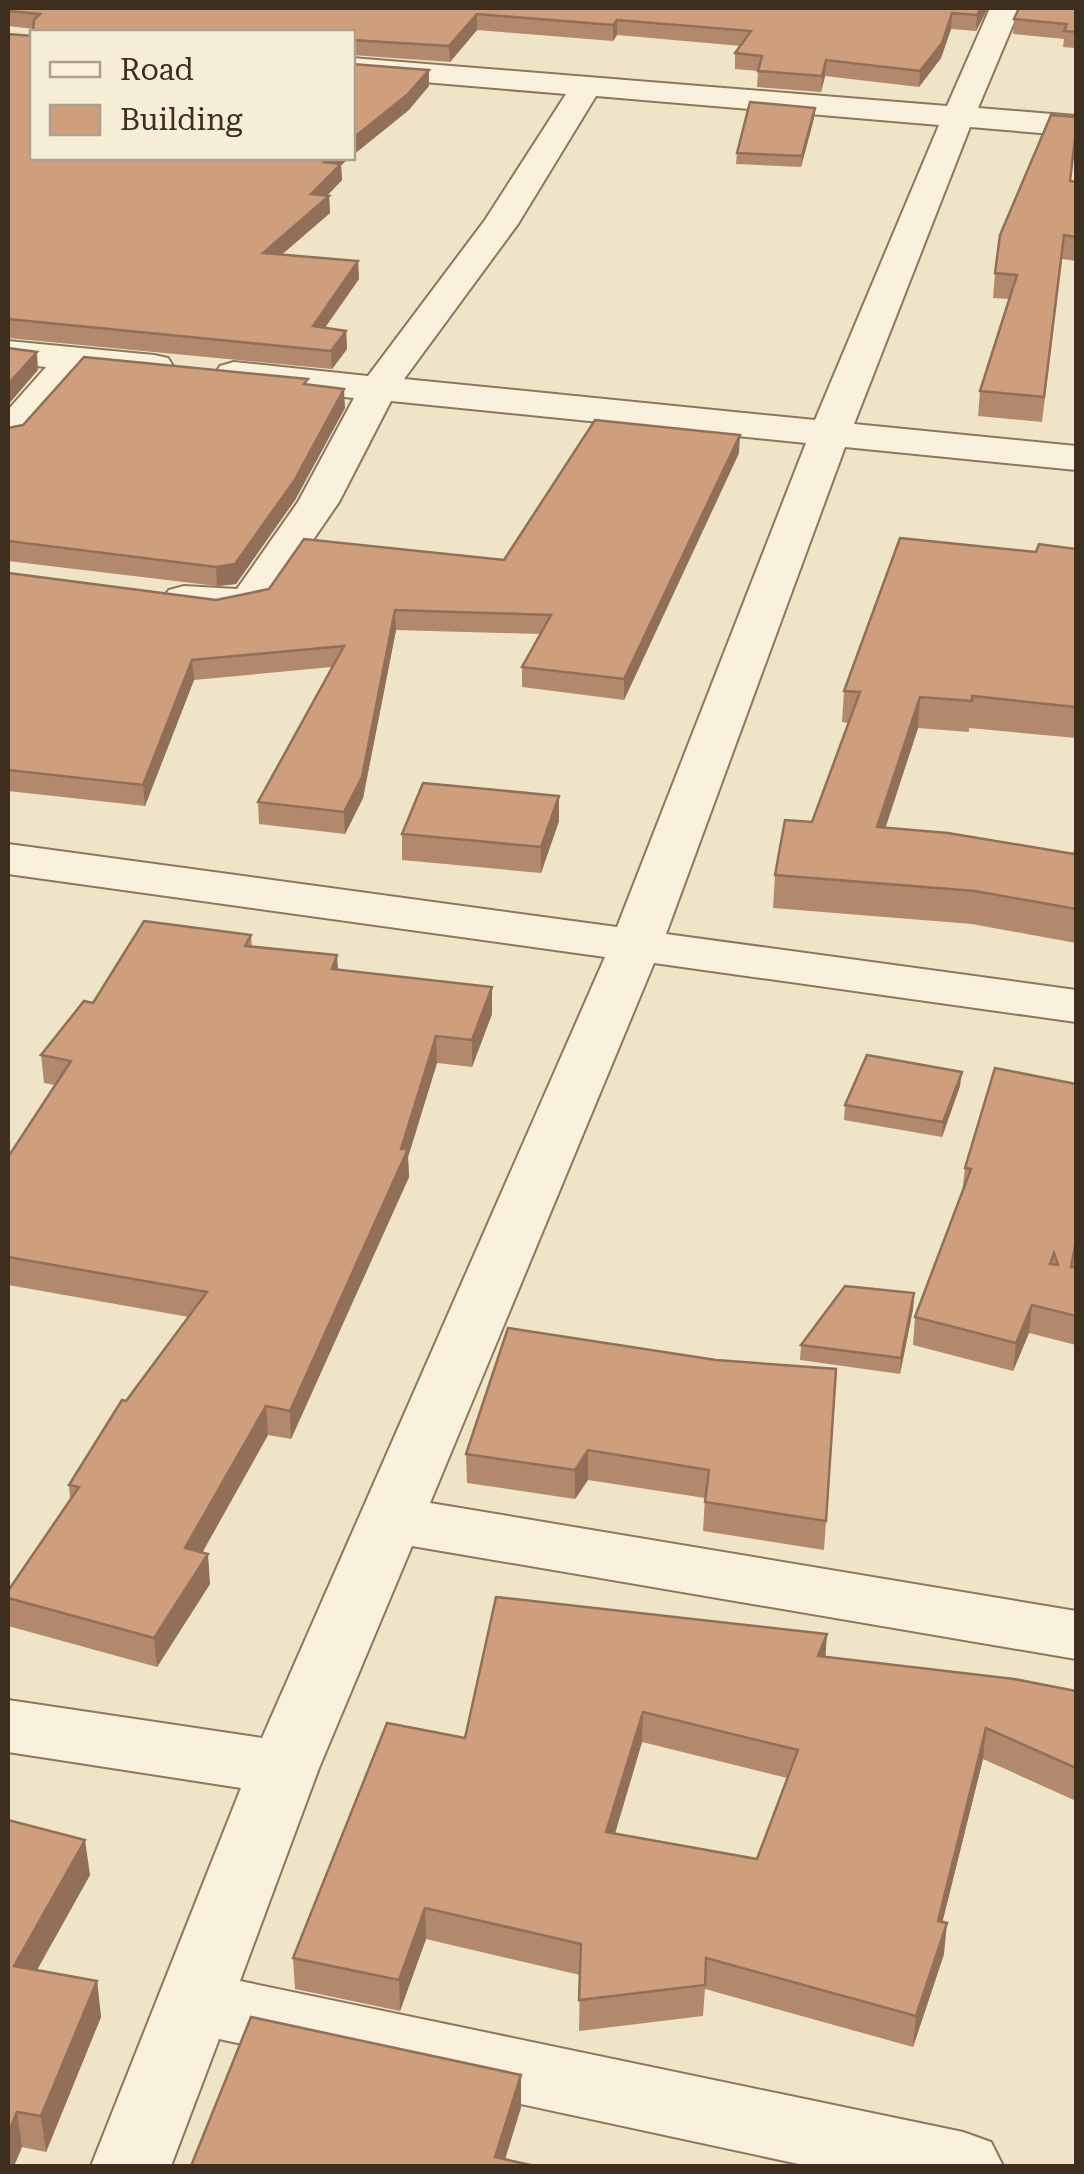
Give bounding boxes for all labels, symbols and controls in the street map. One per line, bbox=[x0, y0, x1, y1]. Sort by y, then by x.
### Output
legend bbox=[30, 30, 355, 160]
text: Road bbox=[120, 52, 194, 87]
text: Building bbox=[120, 102, 243, 137]

